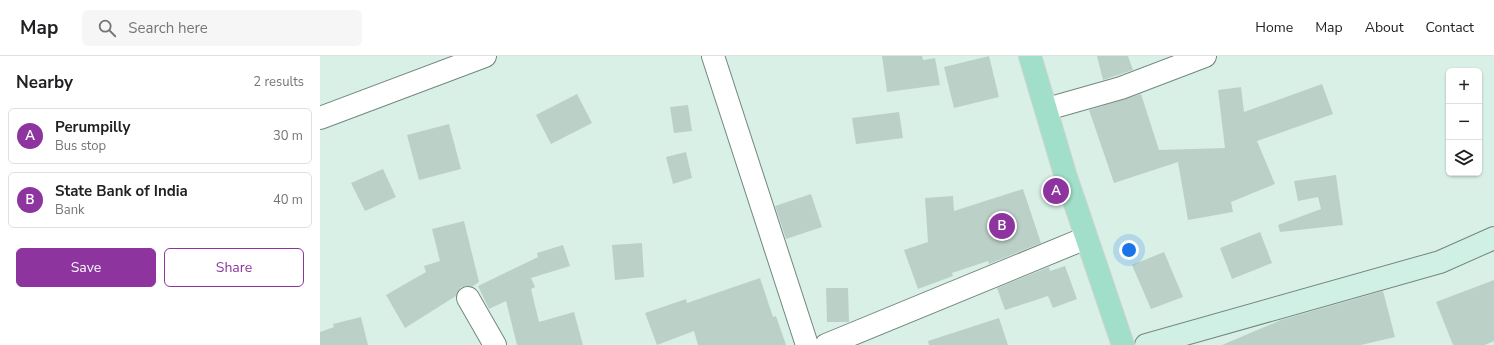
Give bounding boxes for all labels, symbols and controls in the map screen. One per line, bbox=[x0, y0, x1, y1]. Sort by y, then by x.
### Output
search box bbox=[82, 10, 362, 46]
text: Map bbox=[20, 15, 58, 41]
icon: search bbox=[96, 17, 118, 39]
text: Search here bbox=[128, 18, 208, 38]
text: Home bbox=[1255, 18, 1293, 37]
text: Map bbox=[1315, 18, 1343, 37]
text: About bbox=[1365, 18, 1404, 37]
text: Contact bbox=[1426, 18, 1474, 37]
map controls bbox=[1446, 68, 1482, 176]
button: + bbox=[1446, 68, 1482, 104]
text: Nearby bbox=[16, 71, 73, 94]
text: 2 results bbox=[253, 73, 304, 91]
button: − bbox=[1446, 104, 1482, 140]
text: Perumpilly bbox=[55, 117, 130, 137]
text: A bbox=[25, 127, 35, 145]
text: 30 m bbox=[273, 127, 303, 145]
text: Bus stop bbox=[55, 137, 106, 155]
button: layers bbox=[1446, 140, 1482, 176]
pin: A bbox=[1043, 176, 1069, 206]
text: State Bank of India bbox=[55, 181, 188, 201]
text: B bbox=[26, 191, 34, 209]
text: 40 m bbox=[273, 191, 303, 209]
text: Bank bbox=[55, 201, 85, 219]
pin: B bbox=[989, 211, 1015, 241]
your location bbox=[1119, 240, 1139, 260]
button: Save bbox=[16, 248, 156, 287]
button: Share bbox=[164, 248, 304, 287]

